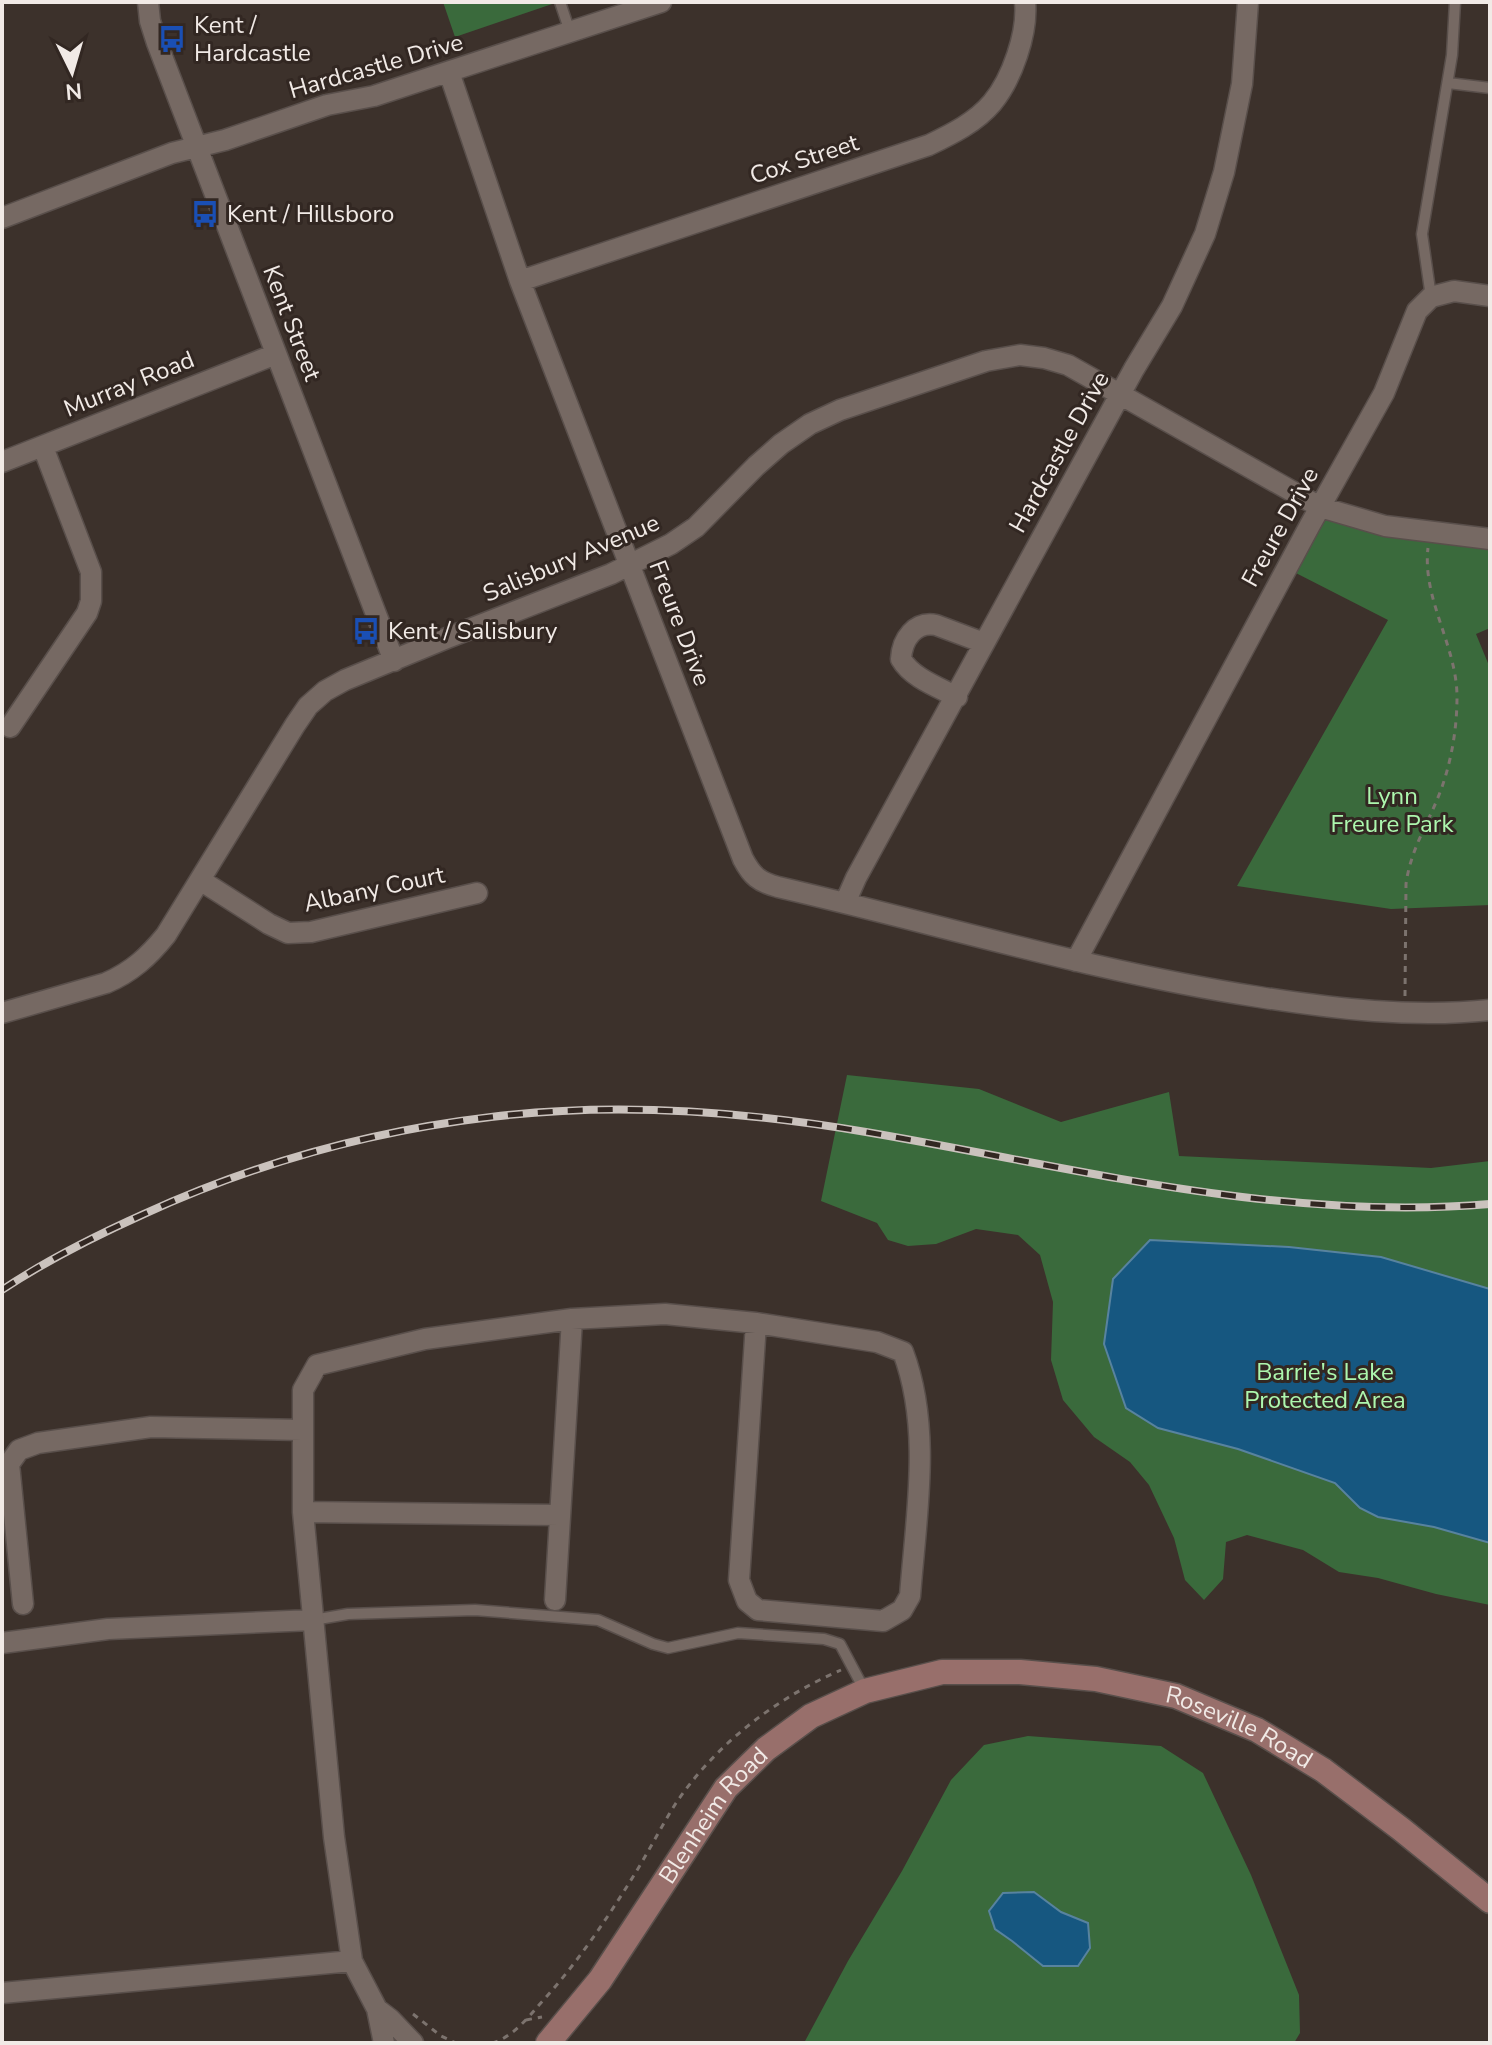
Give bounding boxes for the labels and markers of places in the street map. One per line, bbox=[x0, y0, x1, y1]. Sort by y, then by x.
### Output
place label: Kent / Hardcastle bbox=[194, 9, 311, 69]
bus stop icon: Kent / Hardcastle bbox=[157, 24, 187, 54]
place label: Kent / Hillsboro bbox=[227, 198, 394, 230]
bus stop icon: Kent / Hillsboro bbox=[190, 199, 220, 229]
place label: Kent / Salisbury bbox=[388, 615, 558, 647]
bus stop icon: Kent / Salisbury bbox=[351, 616, 381, 646]

